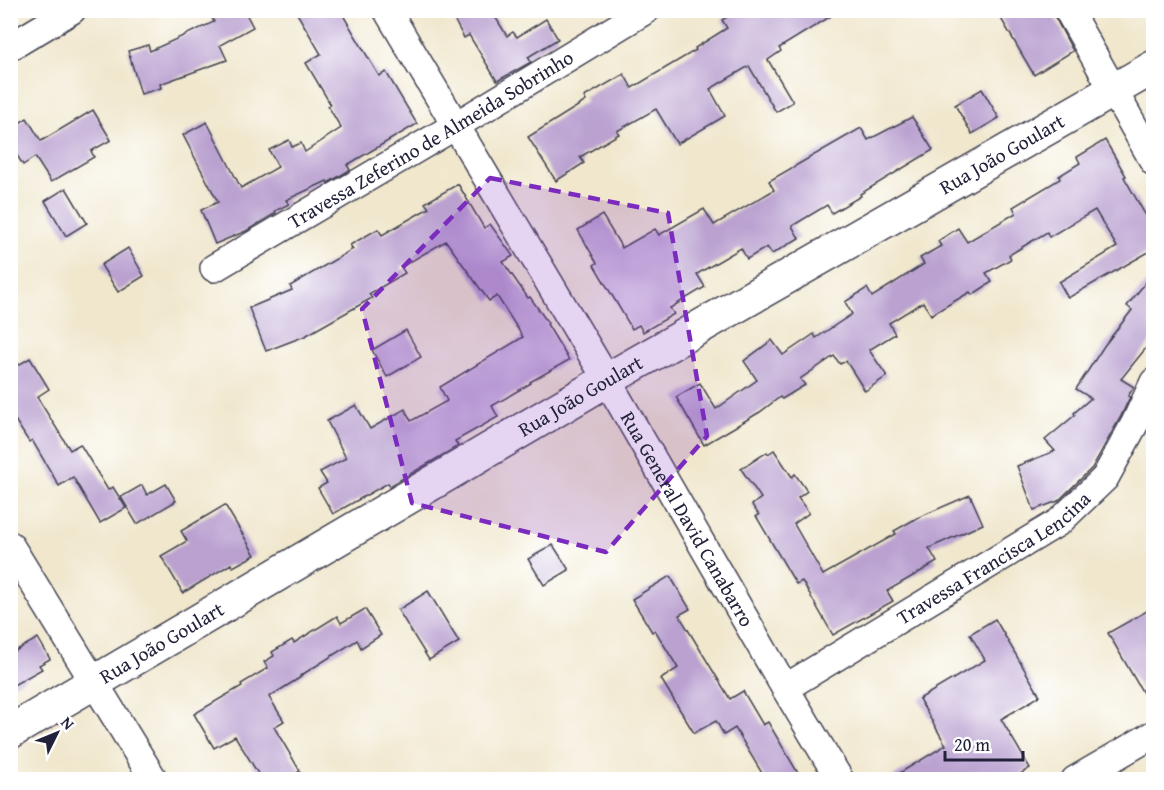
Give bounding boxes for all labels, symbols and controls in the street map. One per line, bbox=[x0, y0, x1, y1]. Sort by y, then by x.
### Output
street label: Travessa Zeferino de Almeida Sobrinho bbox=[282, 43, 579, 235]
street label: Rua João Goulart bbox=[934, 106, 1070, 201]
street label: Rua João Goulart bbox=[512, 348, 648, 443]
street label: Rua General David Canabarro bbox=[614, 406, 762, 632]
street label: Travessa Francisca Lencina bbox=[891, 484, 1097, 631]
street label: Rua João Goulart bbox=[94, 594, 229, 690]
north arrow bbox=[27, 703, 87, 763]
text: N bbox=[56, 711, 81, 735]
scale bar bbox=[945, 724, 1023, 762]
text: 20 m bbox=[954, 731, 990, 758]

